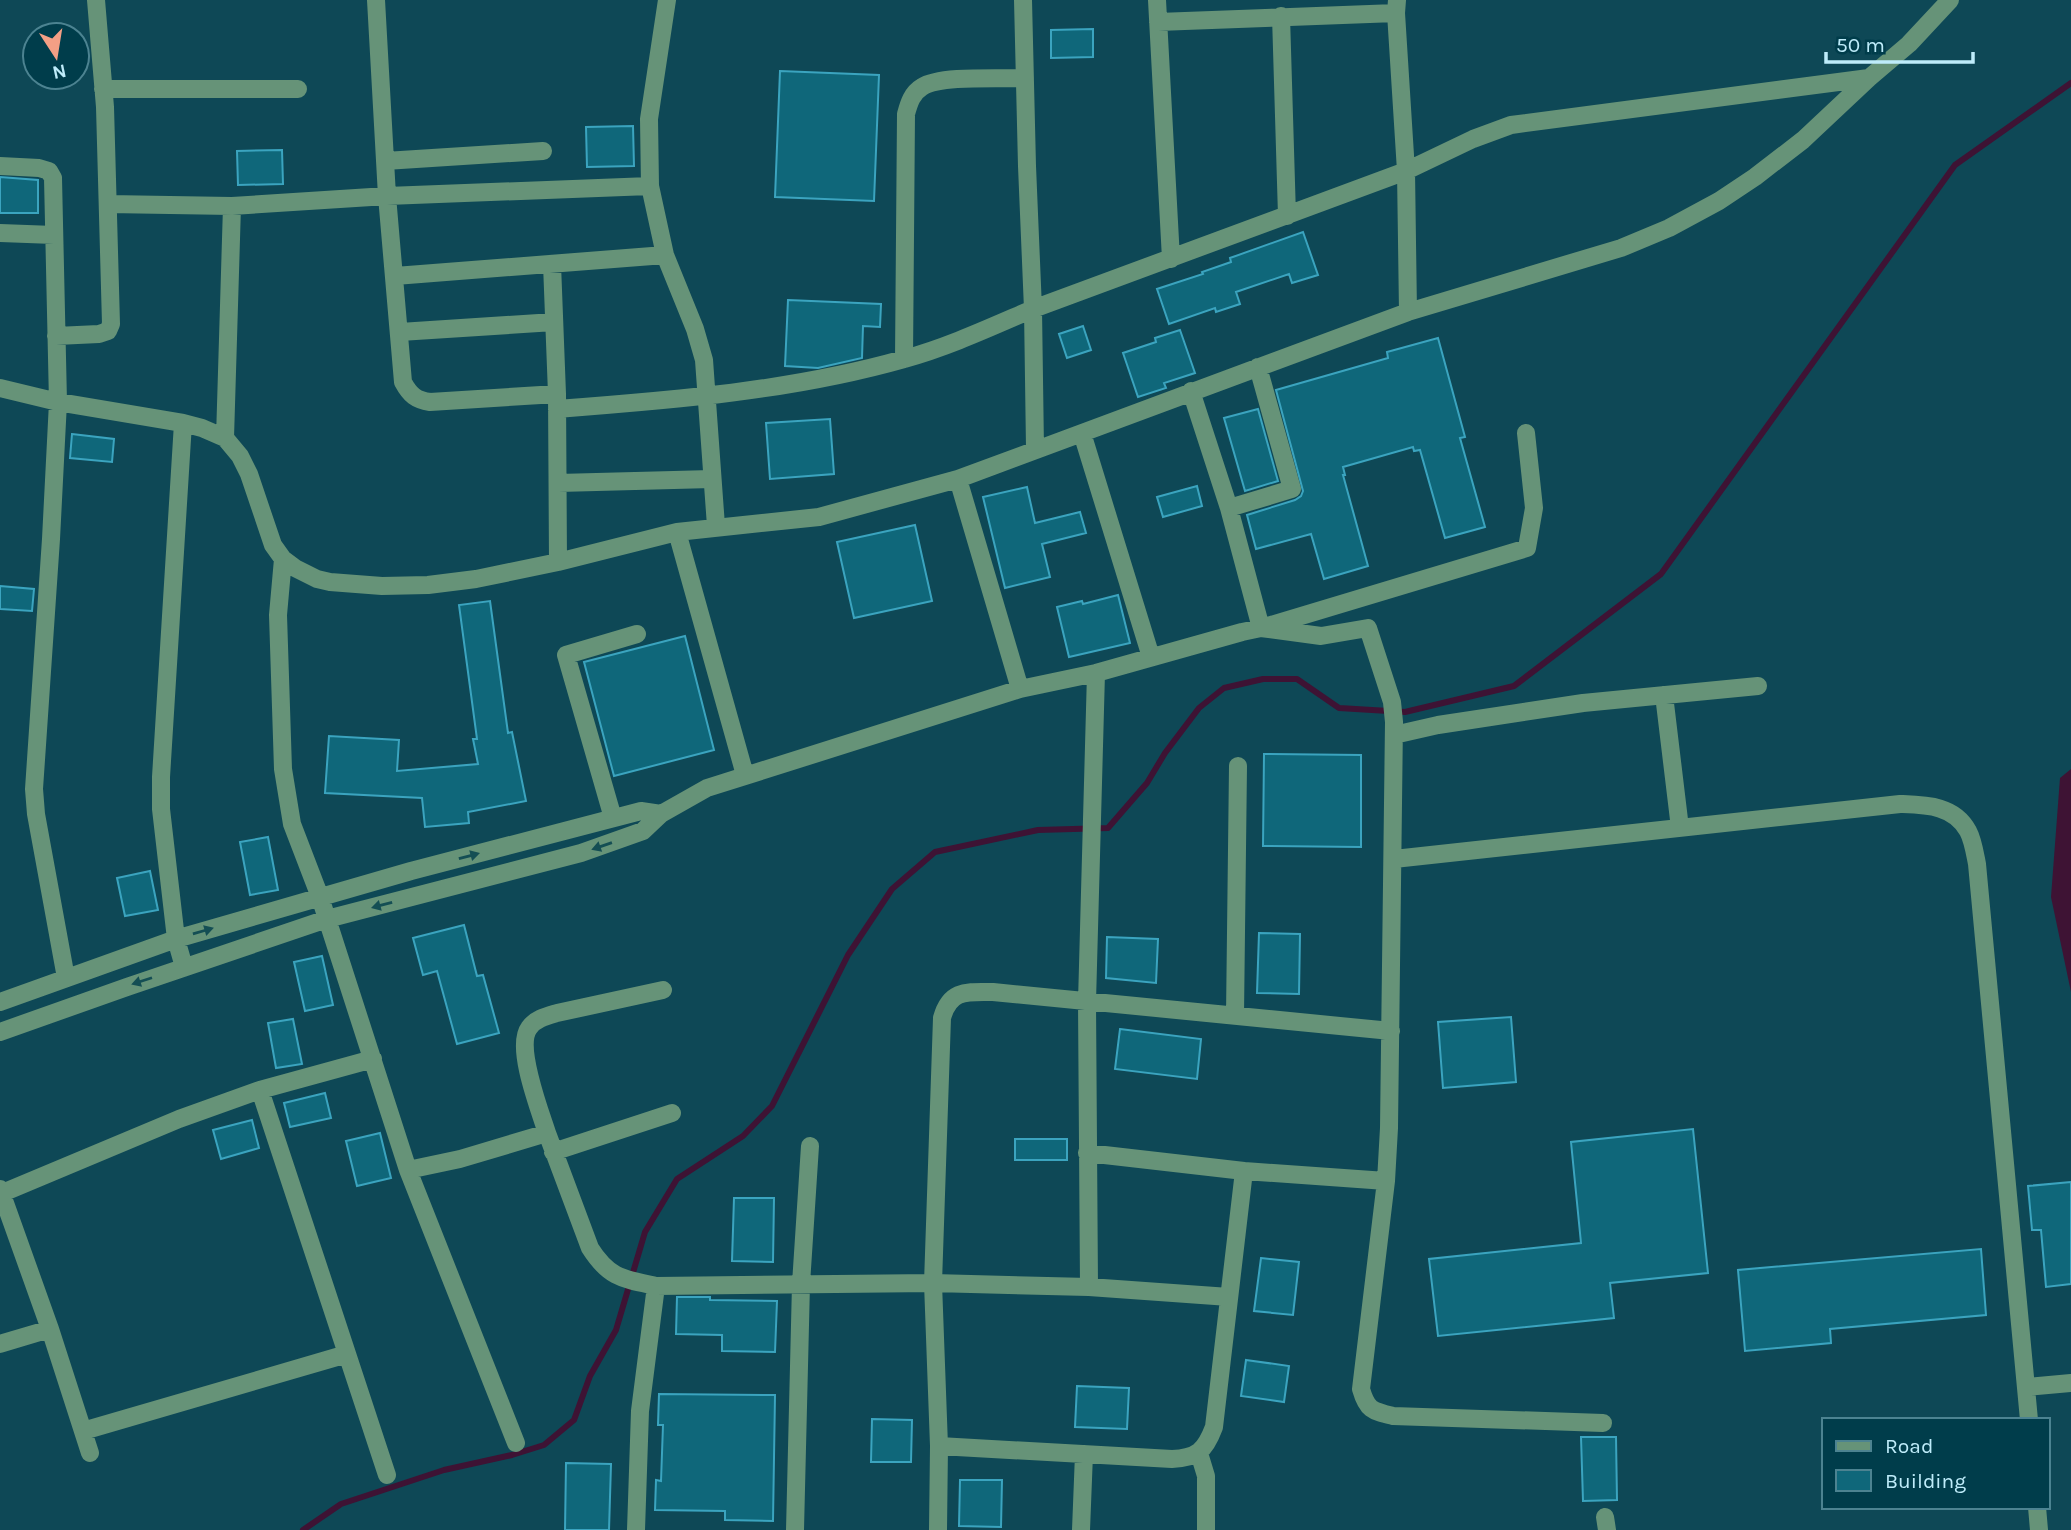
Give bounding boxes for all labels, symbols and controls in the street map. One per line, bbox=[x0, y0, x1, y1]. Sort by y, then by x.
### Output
north arrow bbox=[21, 21, 91, 91]
scale bar bbox=[1826, 21, 1973, 65]
text: 50 m bbox=[1836, 33, 1885, 57]
text: N bbox=[50, 59, 68, 84]
one-way arrow bbox=[591, 841, 612, 852]
one-way arrow bbox=[458, 850, 480, 861]
one-way arrow bbox=[371, 900, 393, 911]
one-way arrow bbox=[193, 926, 214, 936]
one-way arrow bbox=[132, 976, 153, 987]
legend bbox=[1822, 1418, 2050, 1509]
text: Road bbox=[1885, 1434, 1933, 1458]
text: Building bbox=[1885, 1469, 1966, 1493]

